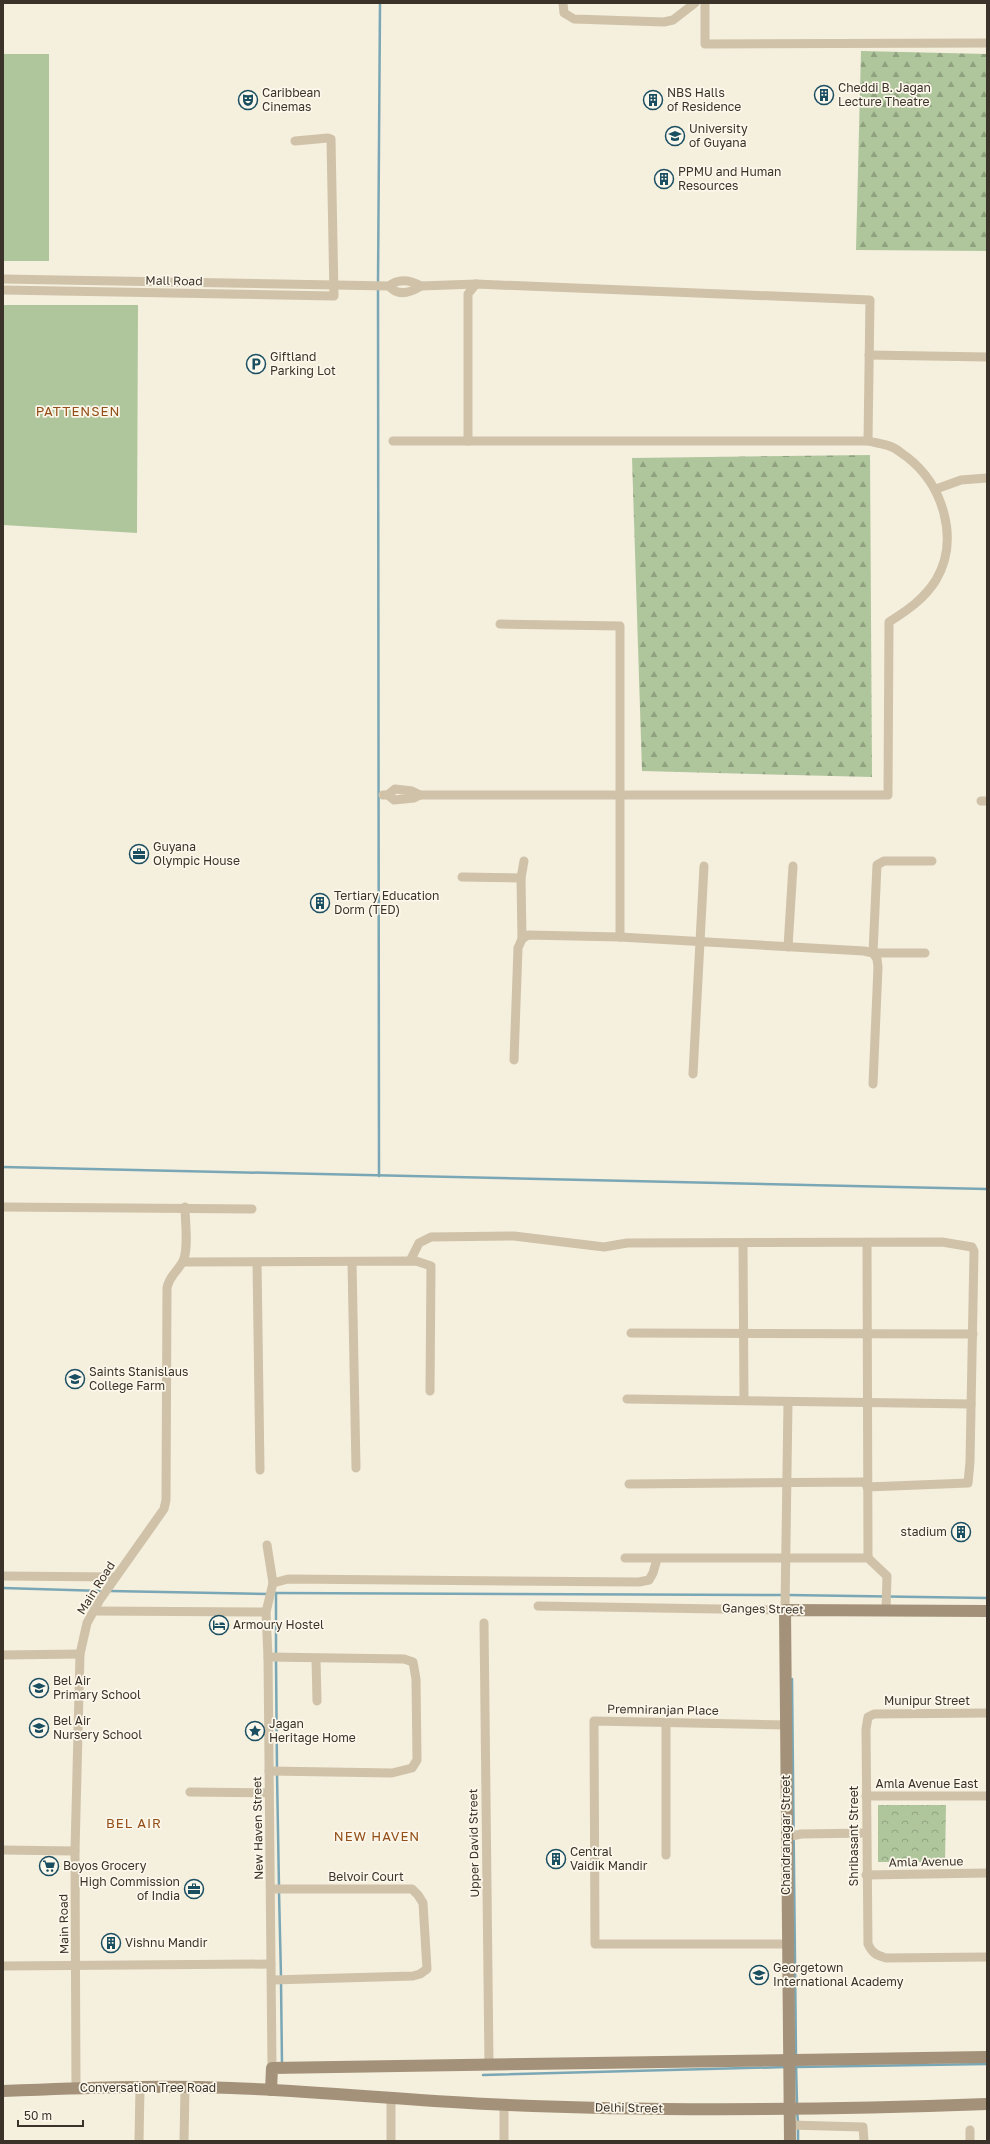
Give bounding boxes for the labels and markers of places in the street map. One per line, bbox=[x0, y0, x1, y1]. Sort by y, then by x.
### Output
place label: Cheddi B. Jagan Lecture Theatre bbox=[838, 80, 931, 109]
building icon: Cheddi B. Jagan Lecture Theatre bbox=[813, 84, 835, 106]
place label: Caribbean Cinemas bbox=[262, 85, 321, 114]
place label: NBS Halls of Residence bbox=[667, 85, 741, 114]
theatre icon: Caribbean Cinemas bbox=[237, 89, 259, 111]
building icon: NBS Halls of Residence bbox=[642, 89, 664, 111]
place label: University of Guyana bbox=[689, 121, 748, 150]
school or university icon: University of Guyana bbox=[664, 125, 686, 147]
place label: PPMU and Human Resources bbox=[678, 164, 782, 193]
building icon: PPMU and Human Resources bbox=[653, 168, 675, 190]
place label: Giftland Parking Lot bbox=[270, 349, 336, 378]
parking icon: Giftland Parking Lot bbox=[245, 353, 267, 375]
place label: Guyana Olympic House bbox=[153, 839, 240, 868]
office icon: Guyana Olympic House bbox=[128, 843, 150, 865]
place label: Tertiary Education Dorm (TED) bbox=[334, 888, 439, 917]
building icon: Tertiary Education Dorm (TED) bbox=[309, 892, 331, 914]
place label: Saints Stanislaus College Farm bbox=[89, 1364, 188, 1393]
school or university icon: Saints Stanislaus College Farm bbox=[64, 1368, 86, 1390]
building icon: stadium bbox=[950, 1521, 972, 1543]
place label: stadium bbox=[901, 1524, 947, 1539]
hotel icon: Armoury Hostel bbox=[208, 1614, 230, 1636]
place label: Armoury Hostel bbox=[233, 1617, 324, 1632]
place label: Bel Air Primary School bbox=[53, 1673, 141, 1702]
school or university icon: Bel Air Primary School bbox=[28, 1677, 50, 1699]
place label: Bel Air Nursery School bbox=[53, 1713, 142, 1742]
place label: Jagan Heritage Home bbox=[269, 1716, 356, 1745]
school or university icon: Bel Air Nursery School bbox=[28, 1717, 50, 1739]
place icon: Jagan Heritage Home bbox=[244, 1720, 266, 1742]
place label: Central Vaidik Mandir bbox=[570, 1844, 648, 1873]
building icon: Central Vaidik Mandir bbox=[545, 1848, 567, 1870]
supermarket icon: Boyos Grocery bbox=[38, 1855, 60, 1877]
place label: Boyos Grocery bbox=[63, 1858, 147, 1873]
place label: High Commission of India bbox=[80, 1874, 180, 1903]
office icon: High Commission of India bbox=[183, 1878, 205, 1900]
building icon: Vishnu Mandir bbox=[100, 1932, 122, 1954]
place label: Vishnu Mandir bbox=[125, 1935, 208, 1950]
place label: Georgetown International Academy bbox=[773, 1960, 904, 1989]
school or university icon: Georgetown International Academy bbox=[748, 1964, 770, 1986]

